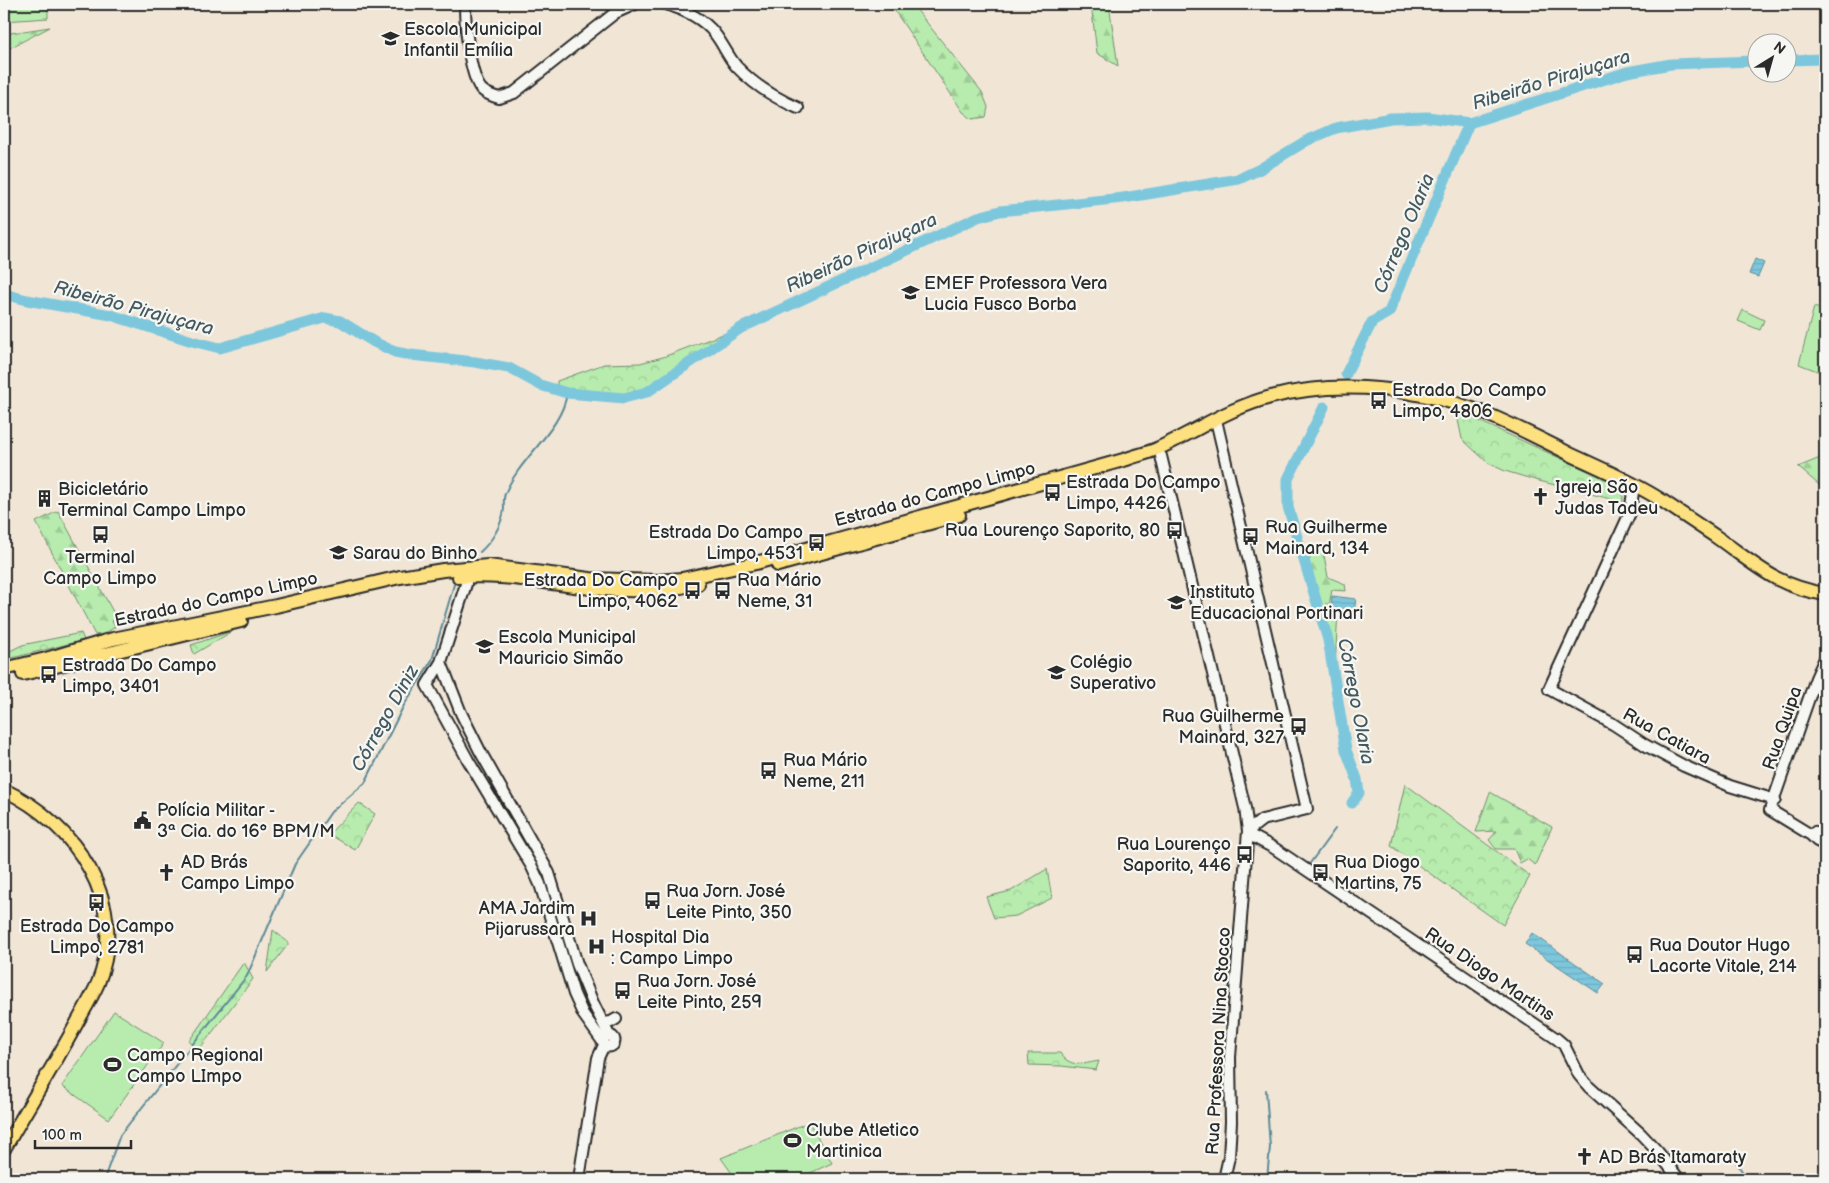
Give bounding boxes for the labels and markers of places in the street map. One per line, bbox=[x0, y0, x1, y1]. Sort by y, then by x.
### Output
place label: Escola Municipal Infantil Emília bbox=[404, 19, 542, 61]
school or university icon: Escola Municipal Infantil Emília bbox=[380, 29, 400, 49]
place label: EMEF Professora Vera Lucia Fusco Borba bbox=[924, 273, 1107, 315]
school or university icon: EMEF Professora Vera Lucia Fusco Borba bbox=[900, 283, 920, 303]
place label: Estrada Do Campo Limpo, 4806 bbox=[1392, 380, 1546, 422]
bus stop icon: Estrada Do Campo Limpo, 4806 bbox=[1368, 390, 1388, 410]
place label: Estrada Do Campo Limpo, 4426 bbox=[1066, 472, 1220, 514]
place label: Igreja São Judas Tadeu bbox=[1555, 477, 1658, 519]
place label: Bicicletário Terminal Campo Limpo bbox=[58, 479, 246, 521]
bus stop icon: Estrada Do Campo Limpo, 4426 bbox=[1042, 482, 1062, 502]
church icon: Igreja São Judas Tadeu bbox=[1531, 487, 1551, 507]
building icon: Bicicletário Terminal Campo Limpo bbox=[34, 489, 54, 509]
place label: Rua Guilherme Mainard, 134 bbox=[1265, 517, 1388, 559]
place label: Rua Lourenço Saporito, 80 bbox=[945, 520, 1160, 541]
bus stop icon: Rua Lourenço Saporito, 80 bbox=[1164, 520, 1184, 540]
place label: Estrada Do Campo Limpo, 4531 bbox=[649, 522, 803, 564]
bus stop icon: Terminal Campo Limpo bbox=[90, 524, 110, 544]
bus stop icon: Rua Guilherme Mainard, 134 bbox=[1241, 527, 1261, 547]
bus stop icon: Estrada Do Campo Limpo, 4531 bbox=[807, 532, 827, 552]
school or university icon: Sarau do Binho bbox=[329, 543, 349, 563]
place label: Sarau do Binho bbox=[353, 543, 478, 564]
place label: Terminal Campo Limpo bbox=[43, 547, 157, 589]
place label: Estrada Do Campo Limpo, 4062 bbox=[524, 570, 678, 612]
place label: Rua Mário Neme, 31 bbox=[737, 570, 822, 612]
bus stop icon: Estrada Do Campo Limpo, 4062 bbox=[682, 580, 702, 600]
bus stop icon: Rua Mário Neme, 31 bbox=[713, 580, 733, 600]
place label: Instituto Educacional Portinari bbox=[1190, 582, 1364, 624]
school or university icon: Instituto Educacional Portinari bbox=[1166, 592, 1186, 612]
place label: Escola Municipal Mauricio Simão bbox=[498, 627, 636, 669]
school or university icon: Escola Municipal Mauricio Simão bbox=[474, 637, 494, 657]
place label: Colégio Superativo bbox=[1070, 652, 1156, 694]
place label: Estrada Do Campo Limpo, 3401 bbox=[62, 655, 216, 697]
school or university icon: Colégio Superativo bbox=[1046, 662, 1066, 682]
bus stop icon: Estrada Do Campo Limpo, 3401 bbox=[38, 665, 58, 685]
place label: Rua Guilherme Mainard, 327 bbox=[1162, 706, 1284, 748]
bus stop icon: Rua Guilherme Mainard, 327 bbox=[1288, 716, 1308, 736]
place label: Rua Mário Neme, 211 bbox=[783, 750, 868, 792]
bus stop icon: Rua Mário Neme, 211 bbox=[759, 760, 779, 780]
place label: Polícia Militar - 3ª Cia. do 16º BPM/M bbox=[157, 800, 335, 842]
public building icon: Polícia Militar - 3ª Cia. do 16º BPM/M bbox=[133, 810, 153, 830]
place label: Rua Lourenço Saporito, 446 bbox=[1116, 834, 1231, 876]
bus stop icon: Rua Lourenço Saporito, 446 bbox=[1235, 844, 1255, 864]
place label: AD Brás Campo Limpo bbox=[181, 852, 295, 894]
place label: Rua Diogo Martins, 75 bbox=[1334, 852, 1422, 894]
church icon: AD Brás Campo Limpo bbox=[157, 862, 177, 882]
bus stop icon: Rua Diogo Martins, 75 bbox=[1310, 862, 1330, 882]
place label: Rua Jorn. José Leite Pinto, 350 bbox=[666, 881, 792, 923]
bus stop icon: Rua Jorn. José Leite Pinto, 350 bbox=[642, 891, 662, 911]
bus stop icon: Estrada Do Campo Limpo, 2781 bbox=[87, 893, 107, 913]
place label: AMA Jardim Pijarussara bbox=[479, 898, 575, 940]
hospital icon: AMA Jardim Pijarussara bbox=[579, 908, 599, 928]
place label: Estrada Do Campo Limpo, 2781 bbox=[20, 916, 174, 958]
place label: Hospital Dia : Campo Limpo bbox=[611, 927, 733, 969]
place label: Rua Doutor Hugo Lacorte Vitale, 214 bbox=[1649, 935, 1797, 977]
hospital icon: Hospital Dia : Campo Limpo bbox=[587, 937, 607, 957]
bus stop icon: Rua Doutor Hugo Lacorte Vitale, 214 bbox=[1625, 945, 1645, 965]
place label: Rua Jorn. José Leite Pinto, 259 bbox=[637, 971, 762, 1013]
bus stop icon: Rua Jorn. José Leite Pinto, 259 bbox=[613, 981, 633, 1001]
place label: Campo Regional Campo LImpo bbox=[127, 1045, 263, 1087]
sports icon: Campo Regional Campo LImpo bbox=[103, 1055, 123, 1075]
place label: Clube Atletico Martinica bbox=[806, 1120, 919, 1162]
sports icon: Clube Atletico Martinica bbox=[782, 1130, 802, 1150]
church icon: AD Brás Itamaraty bbox=[1575, 1147, 1595, 1167]
place label: AD Brás Itamaraty bbox=[1599, 1147, 1747, 1168]

